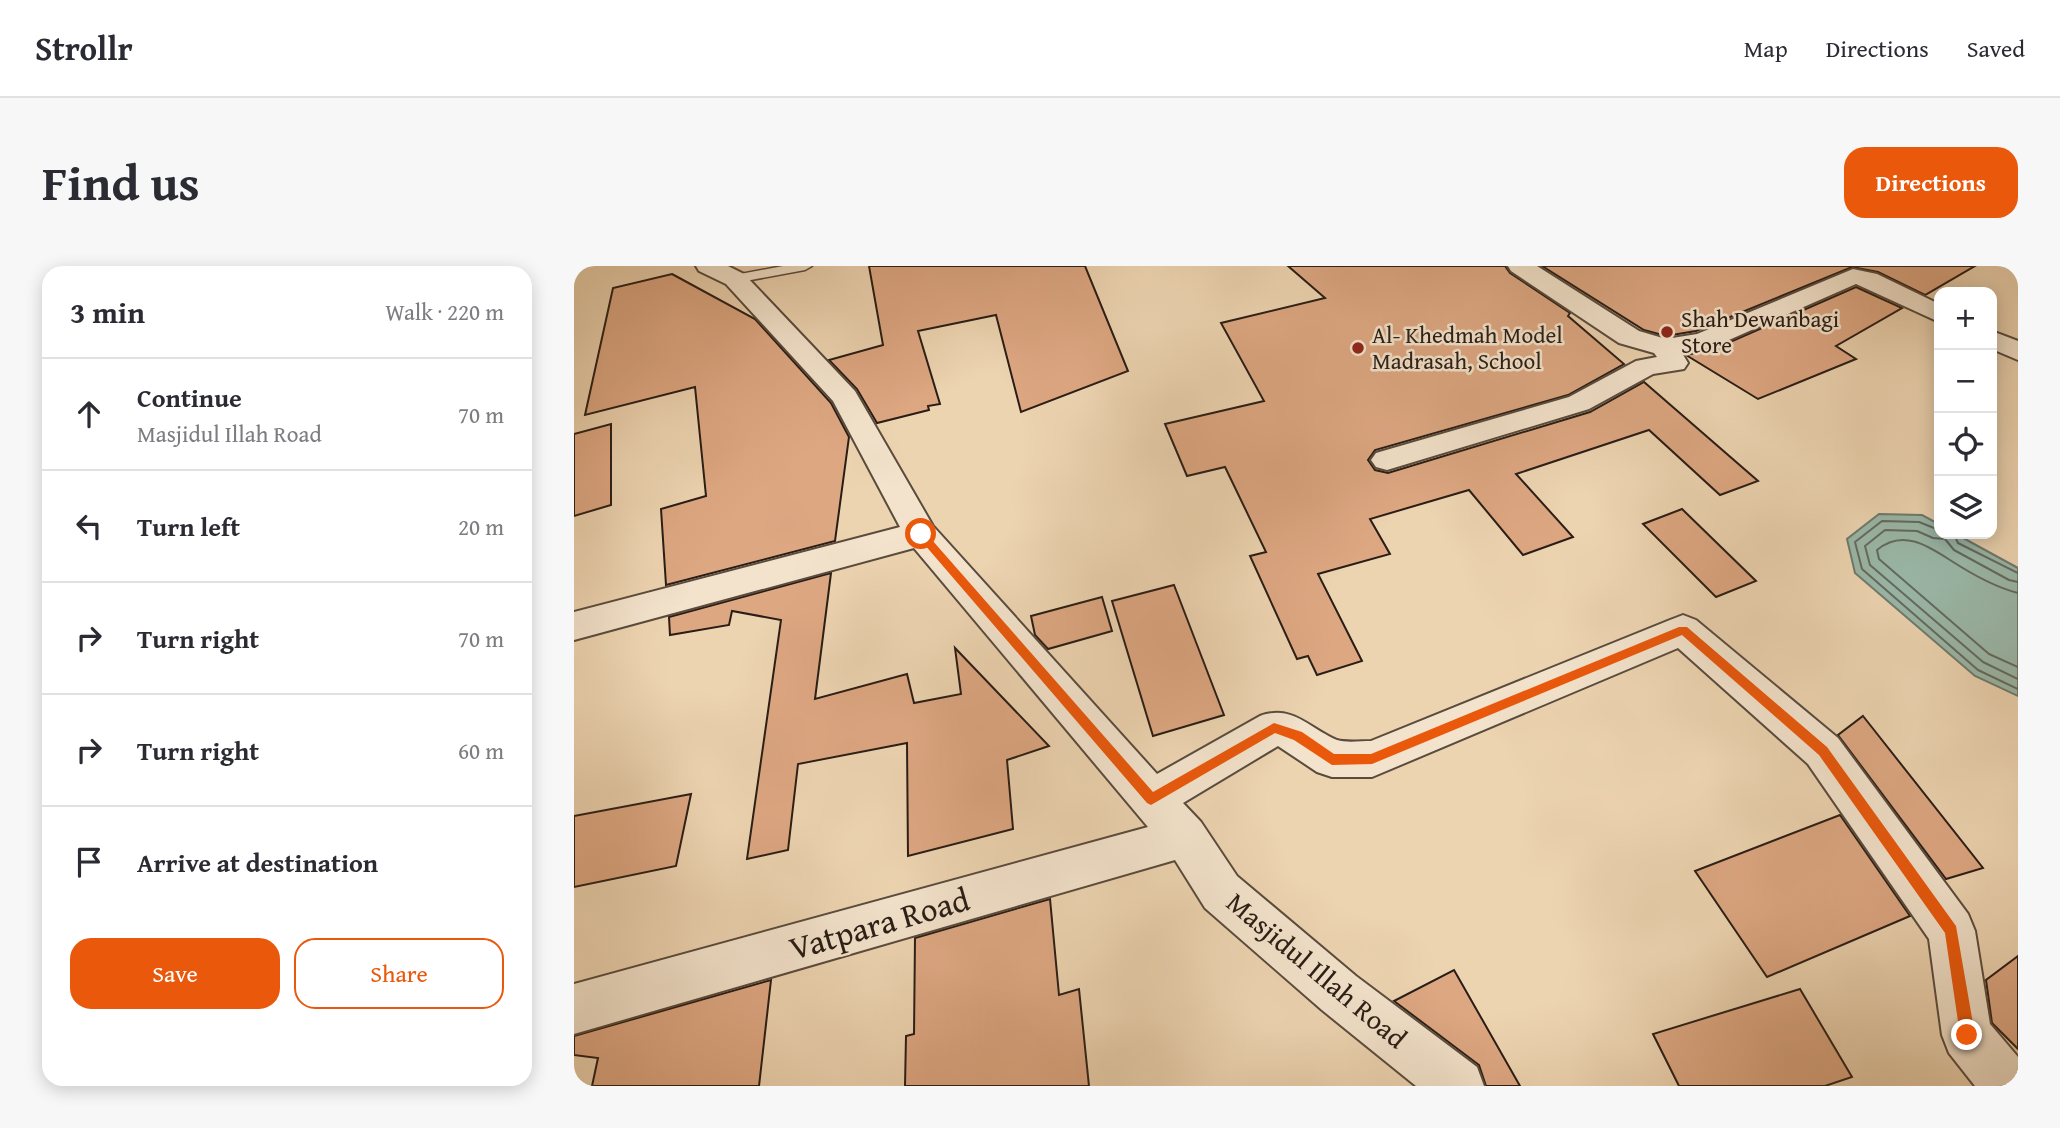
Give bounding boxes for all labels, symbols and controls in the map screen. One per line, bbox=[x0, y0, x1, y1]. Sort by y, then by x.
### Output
text: Strollr bbox=[35, 24, 133, 72]
text: Map bbox=[1744, 31, 1788, 66]
text: Directions bbox=[1826, 31, 1929, 66]
text: Saved bbox=[1967, 31, 2025, 66]
text: Find us bbox=[42, 146, 200, 218]
button: Directions bbox=[1844, 147, 2018, 218]
map controls bbox=[1934, 287, 1997, 539]
button: + bbox=[1934, 287, 1997, 350]
text: 3 min bbox=[70, 290, 145, 334]
text: Walk · 220 m bbox=[385, 295, 504, 328]
place label: Shah Dewanbagi Store bbox=[1681, 302, 1839, 361]
place label: Al- Khedmah Model Madrasah, School bbox=[1372, 318, 1563, 377]
marker: Shah Dewanbagi Store bbox=[1659, 324, 1675, 340]
marker: Al- Khedmah Model Madrasah, School bbox=[1350, 340, 1366, 356]
button: − bbox=[1934, 350, 1997, 413]
text: Continue bbox=[137, 378, 242, 417]
icon: ahead bbox=[70, 395, 108, 433]
text: 70 m bbox=[458, 398, 504, 431]
button: locate bbox=[1934, 413, 1997, 476]
text: Masjidul Illah Road bbox=[137, 417, 322, 450]
button: layers bbox=[1934, 476, 1997, 539]
icon: left bbox=[70, 507, 108, 545]
text: Turn left bbox=[137, 507, 240, 546]
text: 20 m bbox=[458, 510, 504, 543]
route start bbox=[905, 518, 936, 549]
icon: right bbox=[70, 619, 108, 657]
text: Turn right bbox=[137, 619, 259, 658]
text: 70 m bbox=[458, 622, 504, 655]
icon: right bbox=[70, 731, 108, 769]
text: Turn right bbox=[137, 731, 259, 770]
text: 60 m bbox=[458, 734, 504, 767]
icon: arrive bbox=[70, 843, 108, 881]
text: Arrive at destination bbox=[137, 843, 378, 882]
street label: Vatpara Road bbox=[783, 874, 975, 972]
street label: Masjidul Illah Road bbox=[1218, 882, 1417, 1058]
button: Save bbox=[70, 938, 280, 1009]
button: Share bbox=[294, 938, 504, 1009]
route end bbox=[1951, 1019, 1982, 1050]

